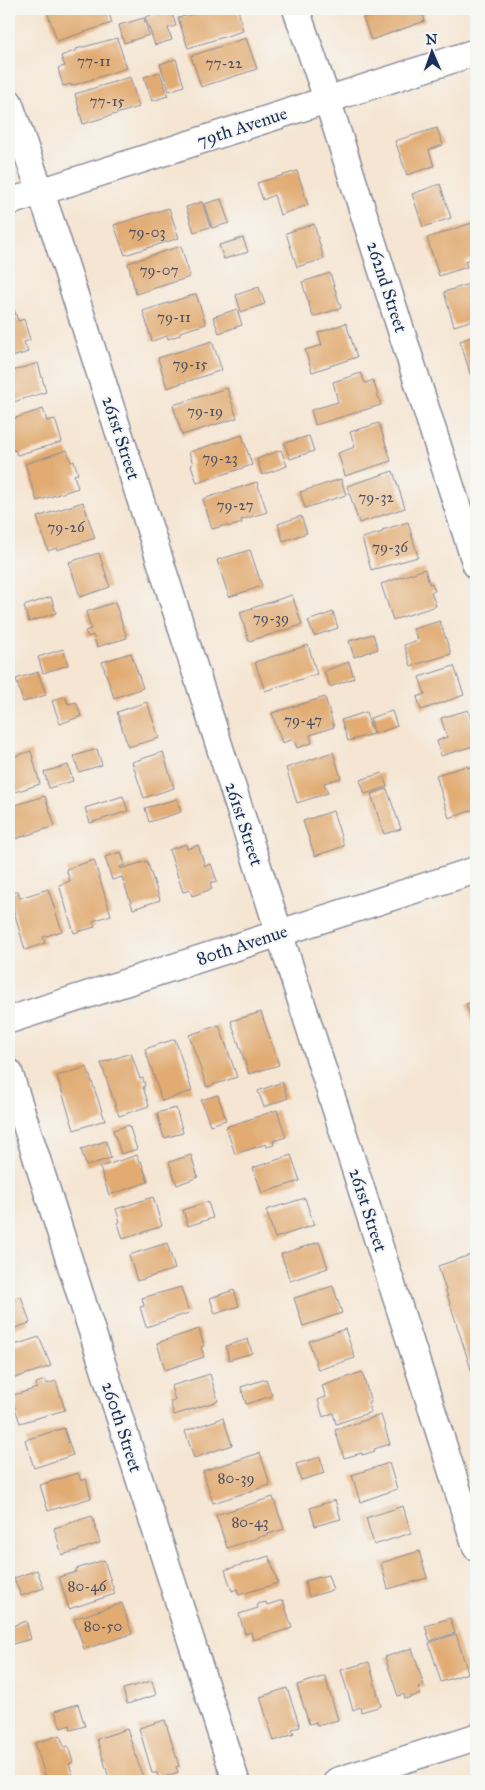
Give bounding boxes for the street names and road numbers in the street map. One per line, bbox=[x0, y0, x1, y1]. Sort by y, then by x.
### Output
street label: 79th Avenue bbox=[194, 102, 290, 152]
street label: 262nd Street bbox=[362, 239, 412, 336]
street label: 261st Street bbox=[97, 393, 145, 483]
street label: 261st Street bbox=[220, 779, 268, 869]
street label: 80th Avenue bbox=[194, 920, 290, 970]
street label: 261st Street bbox=[344, 1165, 392, 1255]
street label: 260th Street bbox=[97, 1379, 147, 1475]

